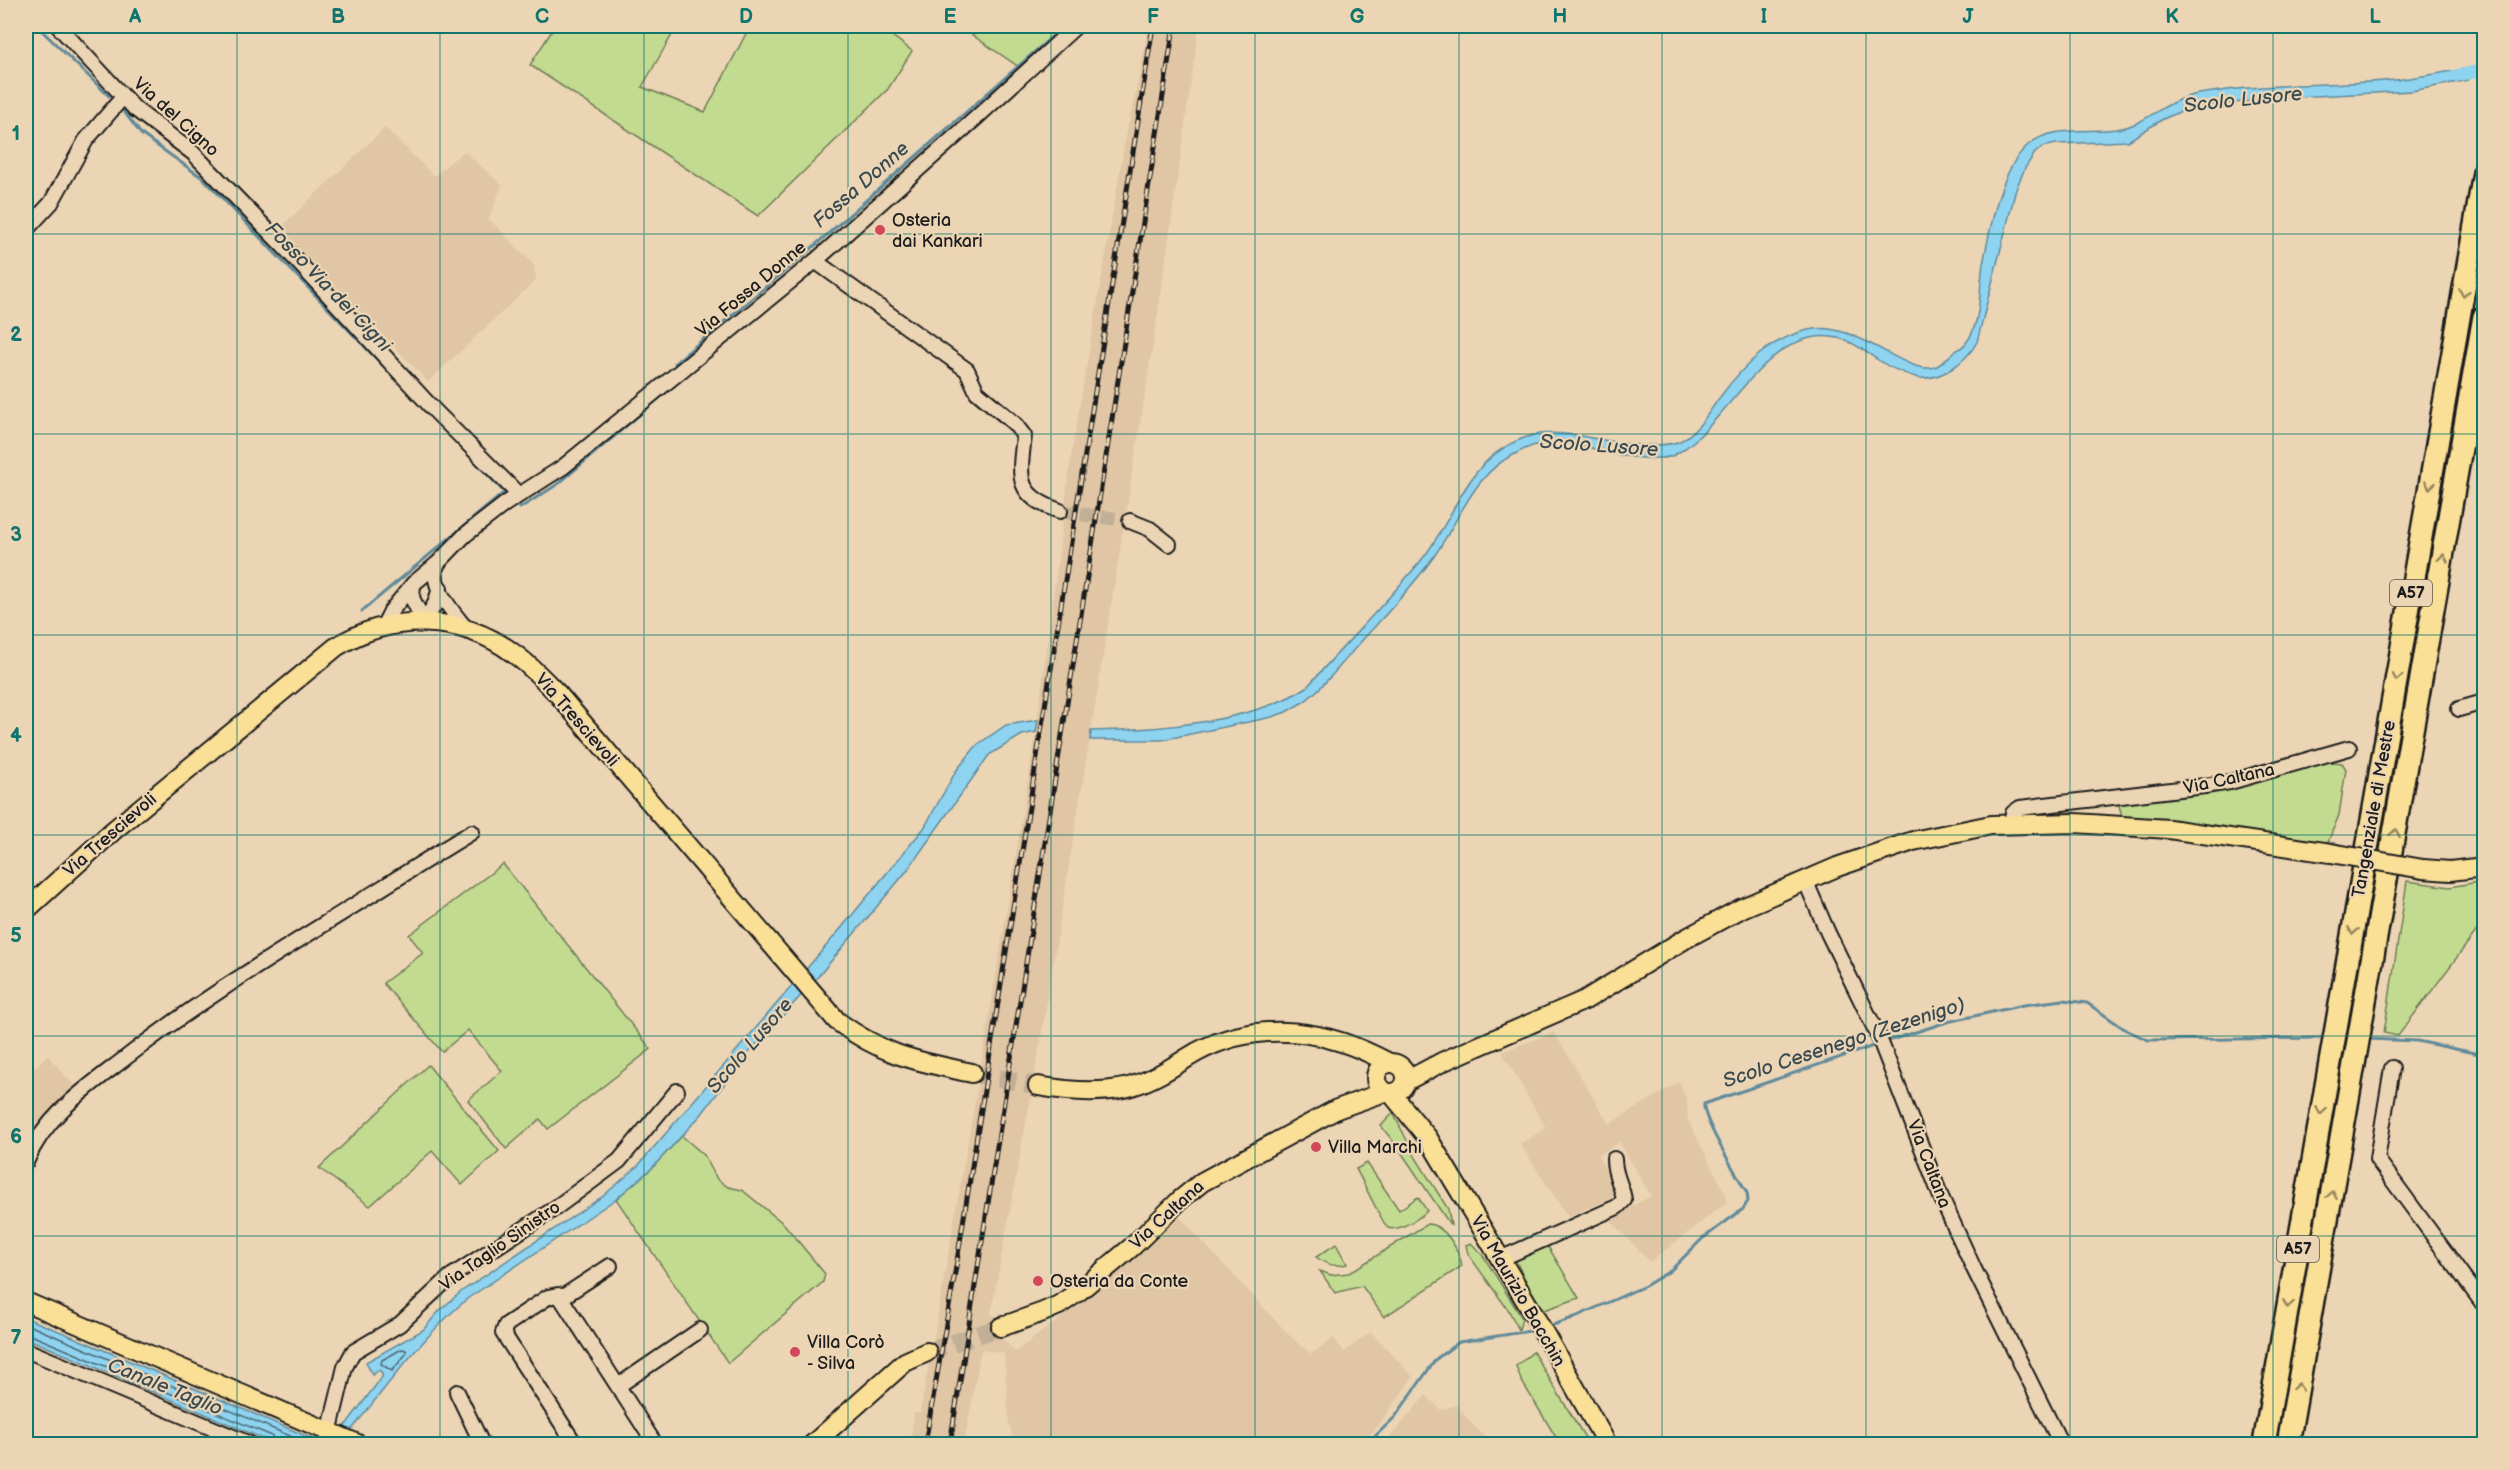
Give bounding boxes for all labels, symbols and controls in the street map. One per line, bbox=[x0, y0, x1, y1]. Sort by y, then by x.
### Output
text: A bbox=[128, 5, 142, 29]
text: B bbox=[331, 5, 345, 29]
text: C bbox=[535, 5, 549, 29]
text: D bbox=[739, 5, 753, 29]
text: E bbox=[944, 5, 957, 29]
text: F bbox=[1147, 5, 1159, 29]
text: G bbox=[1350, 5, 1365, 29]
text: H bbox=[1553, 5, 1567, 29]
text: I bbox=[1761, 5, 1767, 29]
text: J bbox=[1963, 5, 1975, 29]
text: K bbox=[2165, 5, 2179, 29]
text: L bbox=[2369, 5, 2381, 29]
street label: Via del Cigno bbox=[129, 73, 223, 161]
water label: Scolo Lusore bbox=[2183, 82, 2304, 118]
text: 1 bbox=[12, 122, 20, 146]
water label: Fossa Donne bbox=[808, 136, 914, 233]
place label: Osteria dai Kankari bbox=[892, 210, 983, 252]
water label: Fosso Via dei Cigni bbox=[260, 217, 397, 358]
marker: Osteria dai Kankari bbox=[873, 223, 887, 237]
street label: Via Fossa Donne bbox=[691, 236, 811, 341]
one-way arrow bbox=[2458, 288, 2470, 297]
text: 2 bbox=[10, 323, 22, 347]
water label: Scolo Lusore bbox=[1539, 430, 1660, 462]
one-way arrow bbox=[2424, 479, 2437, 489]
text: 3 bbox=[10, 523, 22, 547]
one-way arrow bbox=[2436, 554, 2449, 564]
road number: A57 bbox=[2390, 580, 2432, 606]
street label: Via Trescievoli bbox=[531, 669, 623, 771]
one-way arrow bbox=[2391, 671, 2404, 681]
street label: Tangenziale di Mestre bbox=[2348, 718, 2400, 899]
text: 4 bbox=[10, 724, 22, 748]
street label: Via Caltana bbox=[2181, 759, 2277, 799]
street label: Via Trescievoli bbox=[59, 789, 161, 881]
one-way arrow bbox=[2389, 829, 2401, 838]
text: 5 bbox=[10, 924, 22, 948]
one-way arrow bbox=[2347, 926, 2359, 936]
water label: Scolo Cesenego (Zezenigo) bbox=[1720, 992, 1969, 1094]
water label: Scolo Lusore bbox=[702, 993, 798, 1099]
one-way arrow bbox=[2316, 1107, 2328, 1116]
street label: Via Caltana bbox=[1903, 1117, 1955, 1211]
text: 6 bbox=[10, 1125, 22, 1149]
place label: Villa Marchi bbox=[1328, 1137, 1422, 1158]
marker: Villa Marchi bbox=[1309, 1140, 1323, 1154]
street label: Via Caltana bbox=[1125, 1176, 1209, 1254]
one-way arrow bbox=[2325, 1190, 2338, 1200]
street label: Via Taglio Sinistro bbox=[436, 1197, 564, 1295]
street label: Via Maurizio Bacchin bbox=[1466, 1212, 1570, 1370]
road number: A57 bbox=[2277, 1236, 2319, 1262]
place label: Osteria da Conte bbox=[1050, 1271, 1189, 1292]
marker: Osteria da Conte bbox=[1031, 1274, 1045, 1288]
one-way arrow bbox=[2283, 1299, 2295, 1308]
text: 7 bbox=[10, 1326, 22, 1350]
place label: Villa Corò - Silva bbox=[807, 1332, 884, 1374]
marker: Villa Corò - Silva bbox=[788, 1345, 802, 1359]
water label: Canale Taglio bbox=[104, 1353, 226, 1421]
one-way arrow bbox=[2292, 1382, 2304, 1392]

